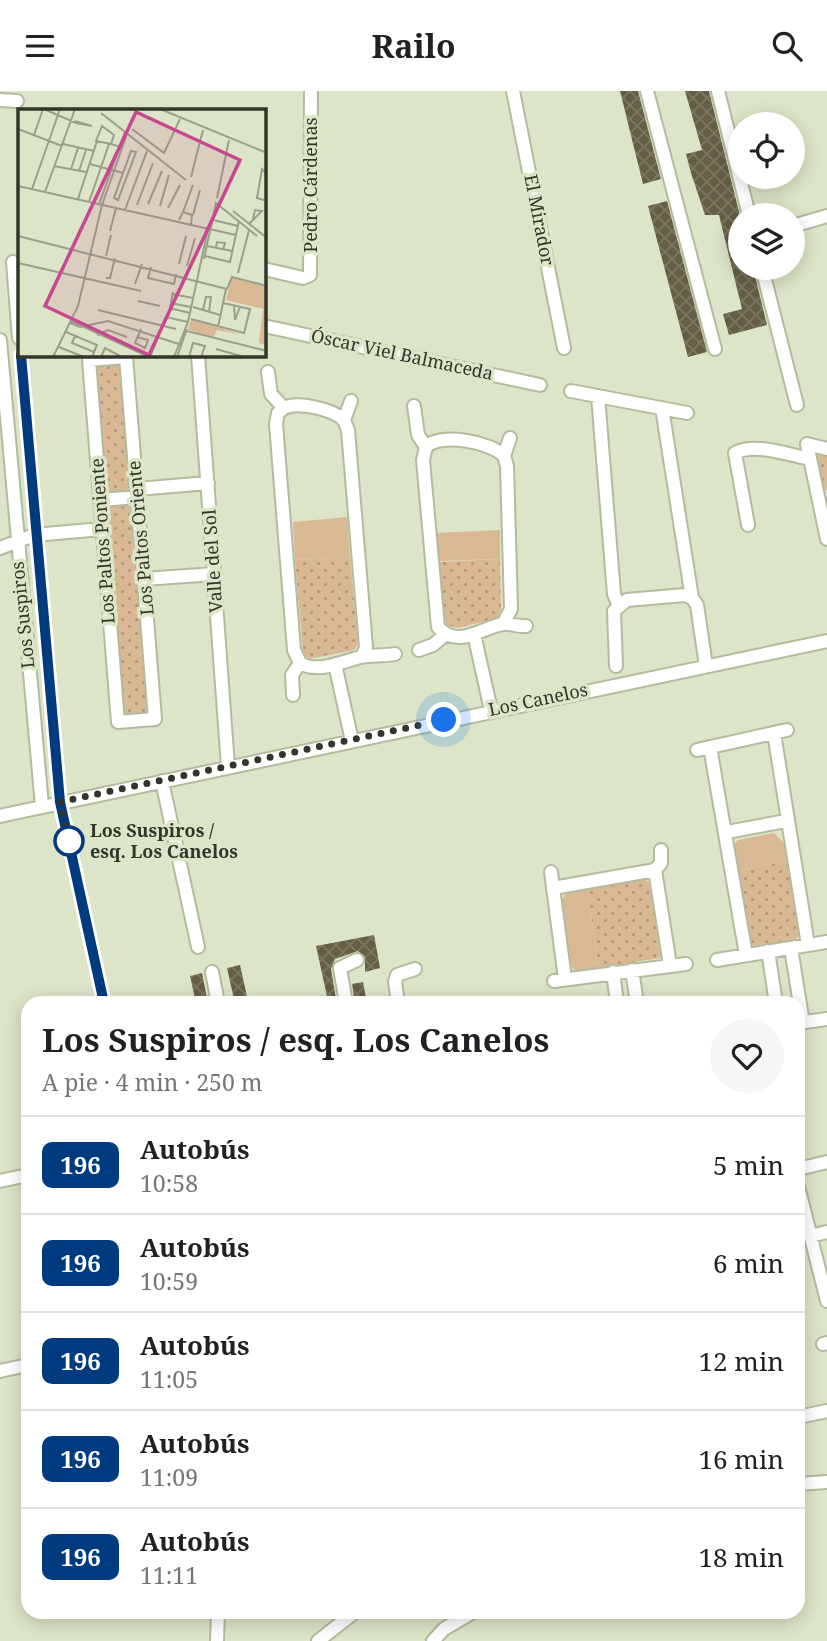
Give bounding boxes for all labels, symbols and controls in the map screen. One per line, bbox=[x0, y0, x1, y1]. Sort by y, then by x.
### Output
text: Railo bbox=[371, 24, 456, 67]
icon: menu bbox=[21, 27, 59, 65]
icon: search bbox=[768, 27, 806, 65]
inset map bbox=[18, 109, 266, 357]
map controls bbox=[728, 112, 805, 280]
button: locate bbox=[728, 112, 805, 189]
street label: Pedro Cárdenas bbox=[298, 117, 322, 253]
street label: El Mirador bbox=[519, 172, 561, 268]
button: layers bbox=[728, 203, 805, 280]
street label: Óscar Viel Balmaceda bbox=[309, 323, 496, 385]
street label: Los Paltos Poniente bbox=[84, 457, 120, 625]
street label: Los Paltos Oriente bbox=[121, 460, 159, 616]
street label: Valle del Sol bbox=[196, 508, 228, 613]
street label: Los Suspiros bbox=[4, 560, 40, 670]
street label: Los Canelos bbox=[486, 677, 590, 721]
your location bbox=[426, 702, 461, 737]
place label: Los Suspiros / esq. Los Canelos bbox=[90, 818, 238, 863]
marker: Los Suspiros / esq. Los Canelos bbox=[54, 826, 84, 856]
text: Los Suspiros / esq. Los Canelos bbox=[42, 1017, 549, 1062]
button: heart bbox=[710, 1019, 784, 1093]
text: A pie · 4 min · 250 m bbox=[42, 1066, 262, 1098]
text: Autobús bbox=[140, 1131, 250, 1167]
text: 5 min bbox=[713, 1147, 784, 1183]
text: 196 bbox=[60, 1148, 101, 1181]
text: 10:58 bbox=[140, 1167, 198, 1199]
text: Autobús bbox=[140, 1229, 250, 1265]
text: 6 min bbox=[713, 1245, 784, 1281]
text: 196 bbox=[60, 1246, 101, 1279]
text: 10:59 bbox=[140, 1265, 198, 1297]
text: Autobús bbox=[140, 1327, 250, 1363]
text: 12 min bbox=[699, 1343, 784, 1379]
text: 196 bbox=[60, 1344, 101, 1377]
text: 11:05 bbox=[140, 1363, 198, 1395]
text: Autobús bbox=[140, 1425, 250, 1461]
text: 16 min bbox=[699, 1441, 784, 1477]
text: 196 bbox=[60, 1442, 101, 1475]
text: 11:09 bbox=[140, 1461, 198, 1493]
text: Autobús bbox=[140, 1523, 250, 1559]
text: 18 min bbox=[699, 1539, 784, 1575]
text: 196 bbox=[60, 1540, 101, 1573]
text: 11:11 bbox=[140, 1559, 198, 1591]

